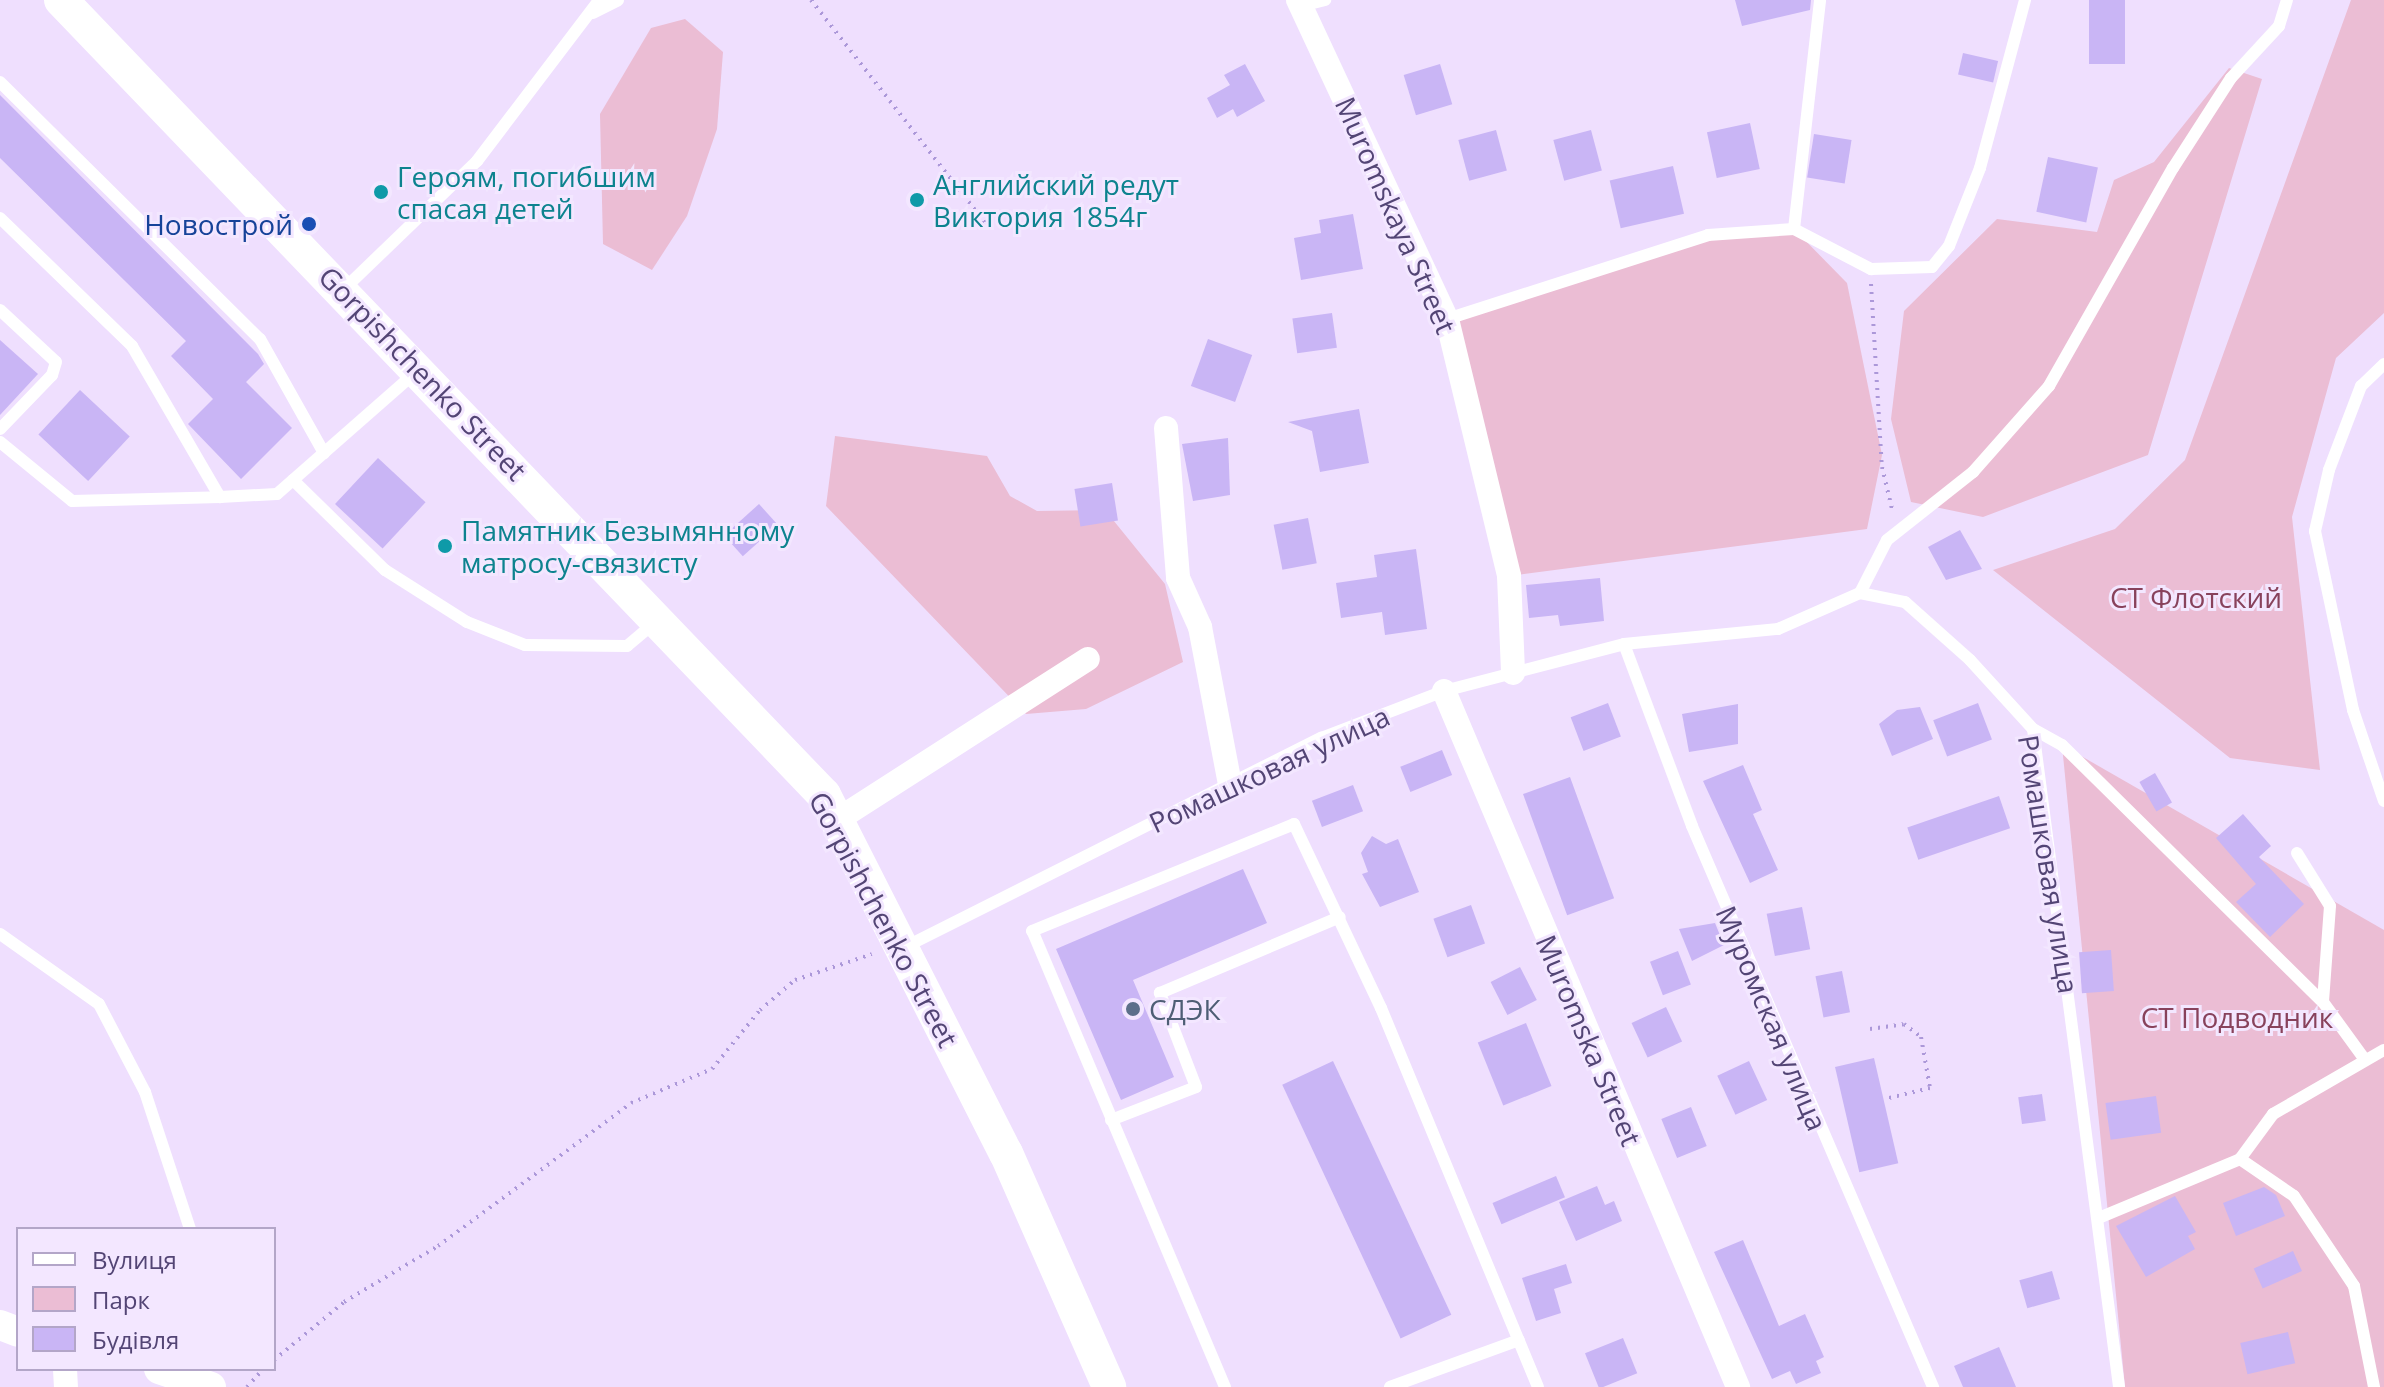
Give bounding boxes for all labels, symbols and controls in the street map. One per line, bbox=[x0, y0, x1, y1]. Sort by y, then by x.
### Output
street label: Muromskaya Street bbox=[1329, 92, 1463, 338]
place label: Героям, погибшим спасая детей bbox=[397, 159, 656, 225]
place label: Английский редут Виктория 1854г bbox=[933, 167, 1179, 233]
marker: Героям, погибшим спасая детей bbox=[372, 183, 390, 201]
marker: Английский редут Виктория 1854г bbox=[908, 191, 926, 209]
place label: Новострой bbox=[144, 207, 293, 241]
marker: Новострой bbox=[300, 215, 318, 233]
street label: Gorpishchenko Street bbox=[312, 259, 534, 487]
place label: Памятник Безымянному матросу-связисту bbox=[461, 513, 794, 579]
marker: Памятник Безымянному матросу-связисту bbox=[436, 537, 454, 555]
park label: СТ Флотский bbox=[2110, 580, 2282, 614]
street label: Ромашковая улица bbox=[1143, 699, 1395, 839]
street label: Ромашковая улица bbox=[2012, 732, 2086, 996]
street label: Gorpishchenko Street bbox=[803, 786, 965, 1052]
street label: Муромская улица bbox=[1709, 901, 1835, 1135]
street label: Muromska Street bbox=[1529, 930, 1649, 1150]
place label: СДЭК bbox=[1149, 992, 1221, 1026]
marker: СДЭК bbox=[1124, 1000, 1142, 1018]
park label: СТ Подводник bbox=[2141, 1000, 2333, 1034]
legend bbox=[16, 1227, 276, 1371]
text: Вулиця bbox=[92, 1243, 177, 1276]
text: Парк bbox=[92, 1283, 150, 1316]
text: Будівля bbox=[92, 1323, 179, 1356]

